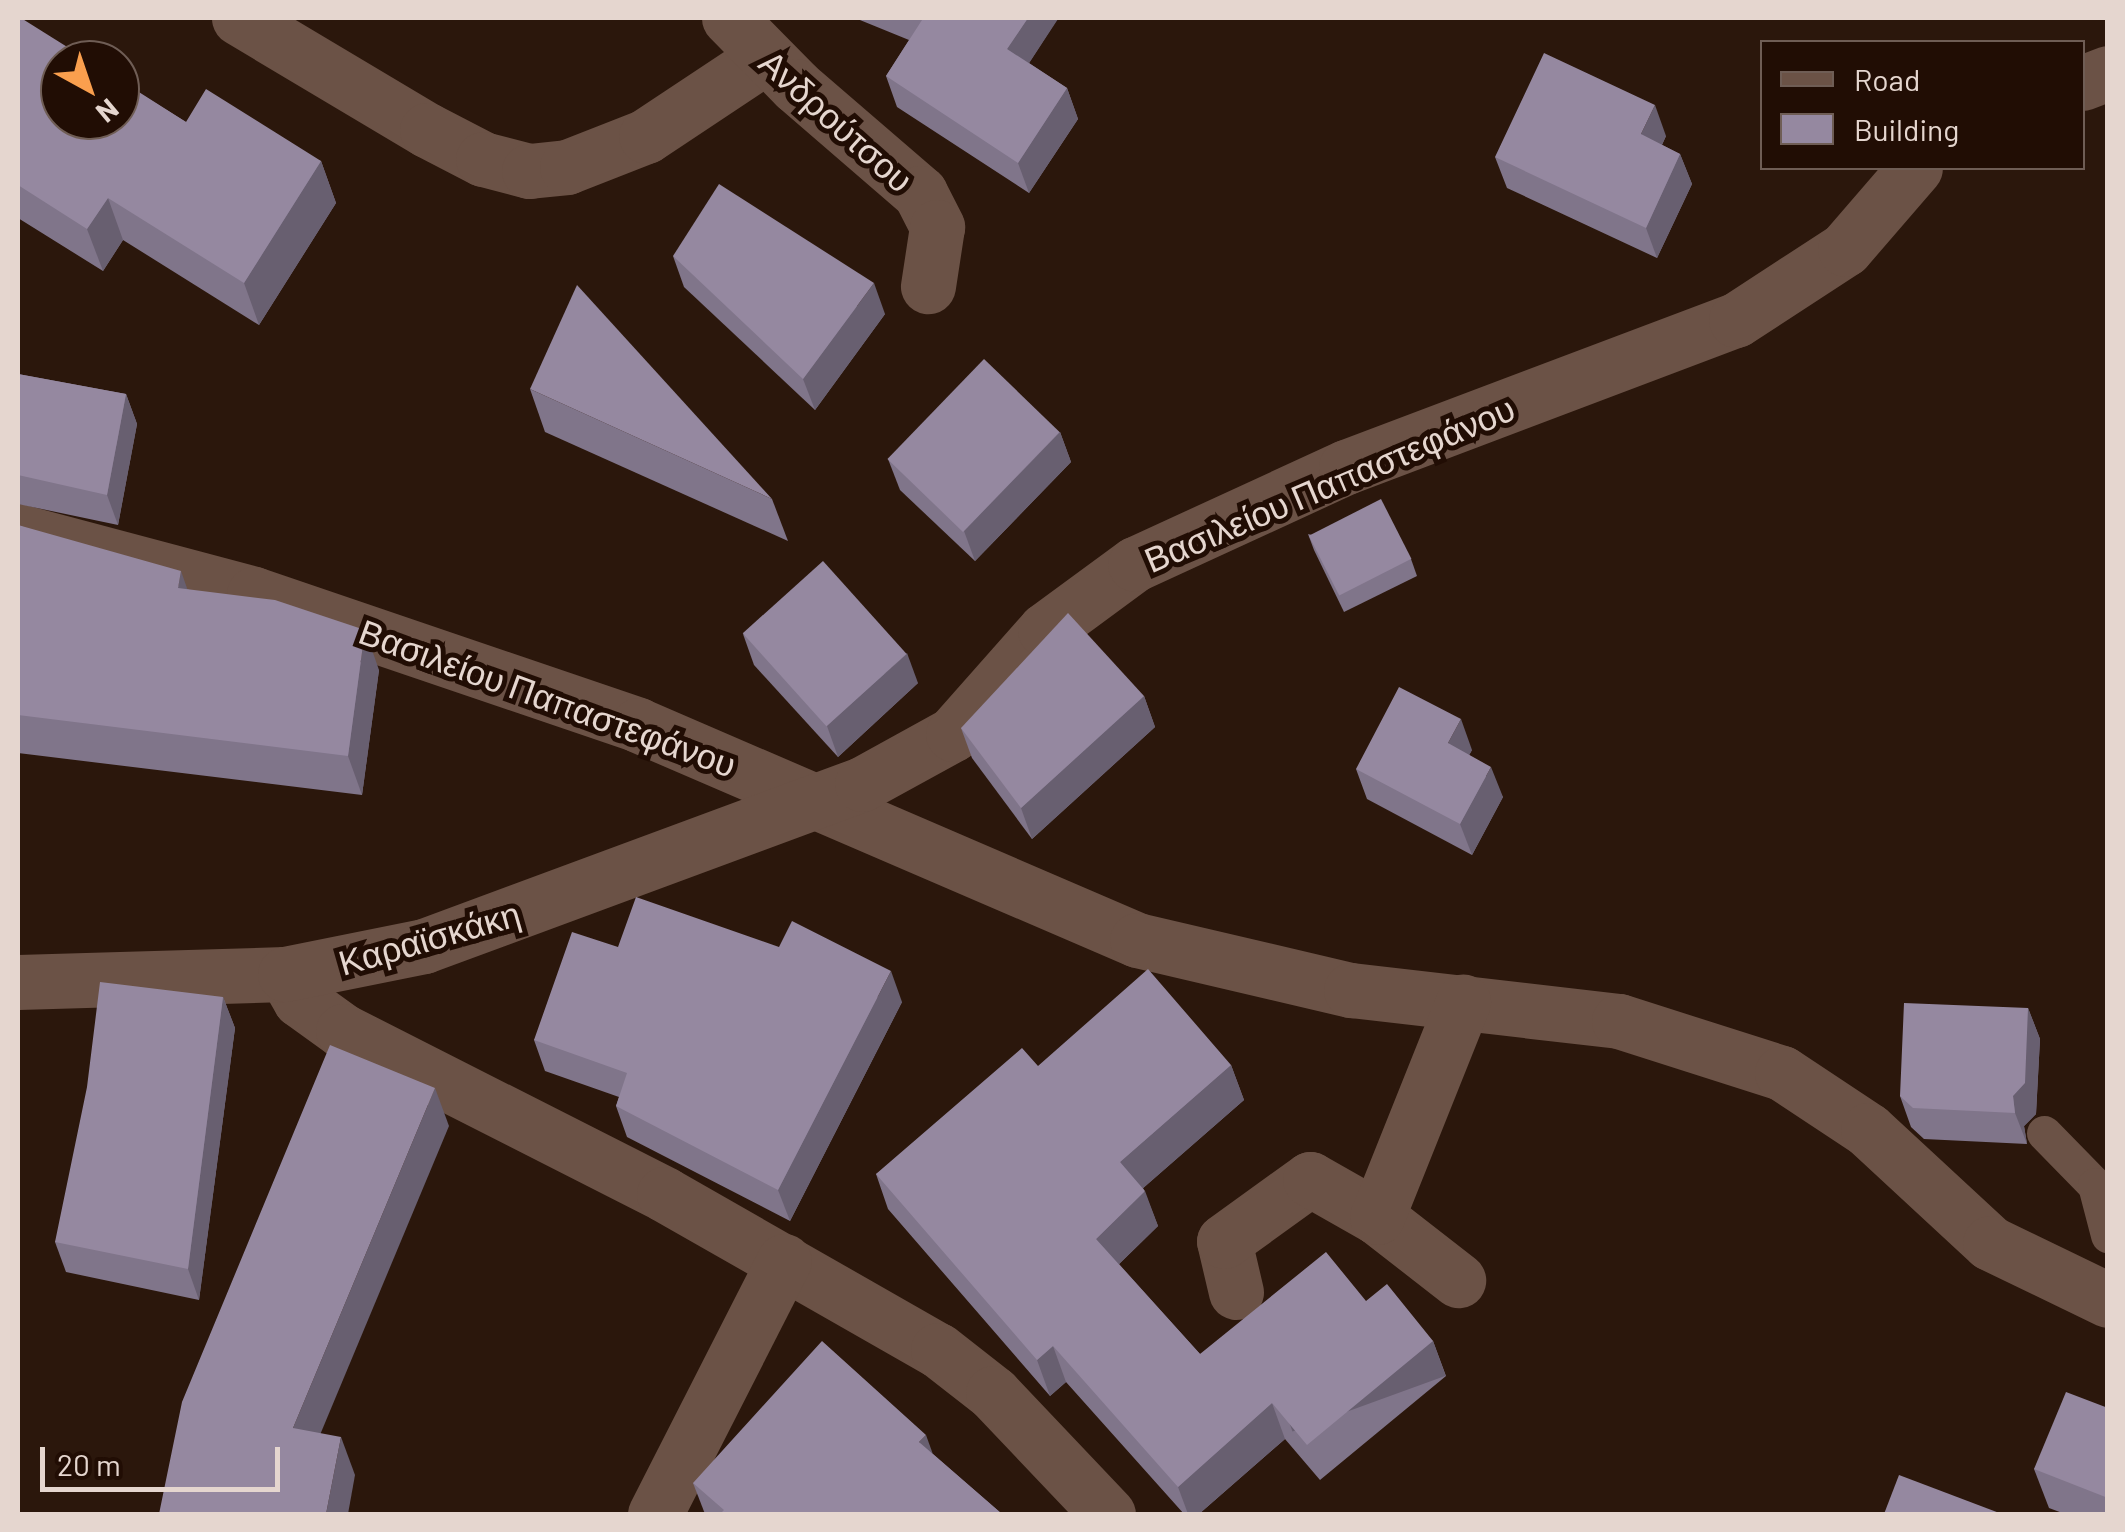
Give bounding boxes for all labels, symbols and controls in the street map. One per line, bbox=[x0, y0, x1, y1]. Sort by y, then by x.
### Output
north arrow bbox=[40, 40, 140, 140]
street label: Ανδρούτσου bbox=[752, 40, 922, 200]
legend bbox=[1760, 40, 2085, 170]
text: Road bbox=[1854, 61, 1920, 97]
text: N bbox=[90, 92, 126, 130]
text: Building bbox=[1854, 111, 1959, 147]
street label: Βασιλείου Παπαστεφάνου bbox=[1138, 386, 1520, 580]
street label: Βασιλείου Παπαστεφάνου bbox=[354, 609, 742, 785]
street label: Καραϊσκάκη bbox=[333, 891, 525, 983]
scale bar bbox=[45, 1427, 285, 1489]
text: 20 m bbox=[57, 1446, 121, 1482]

